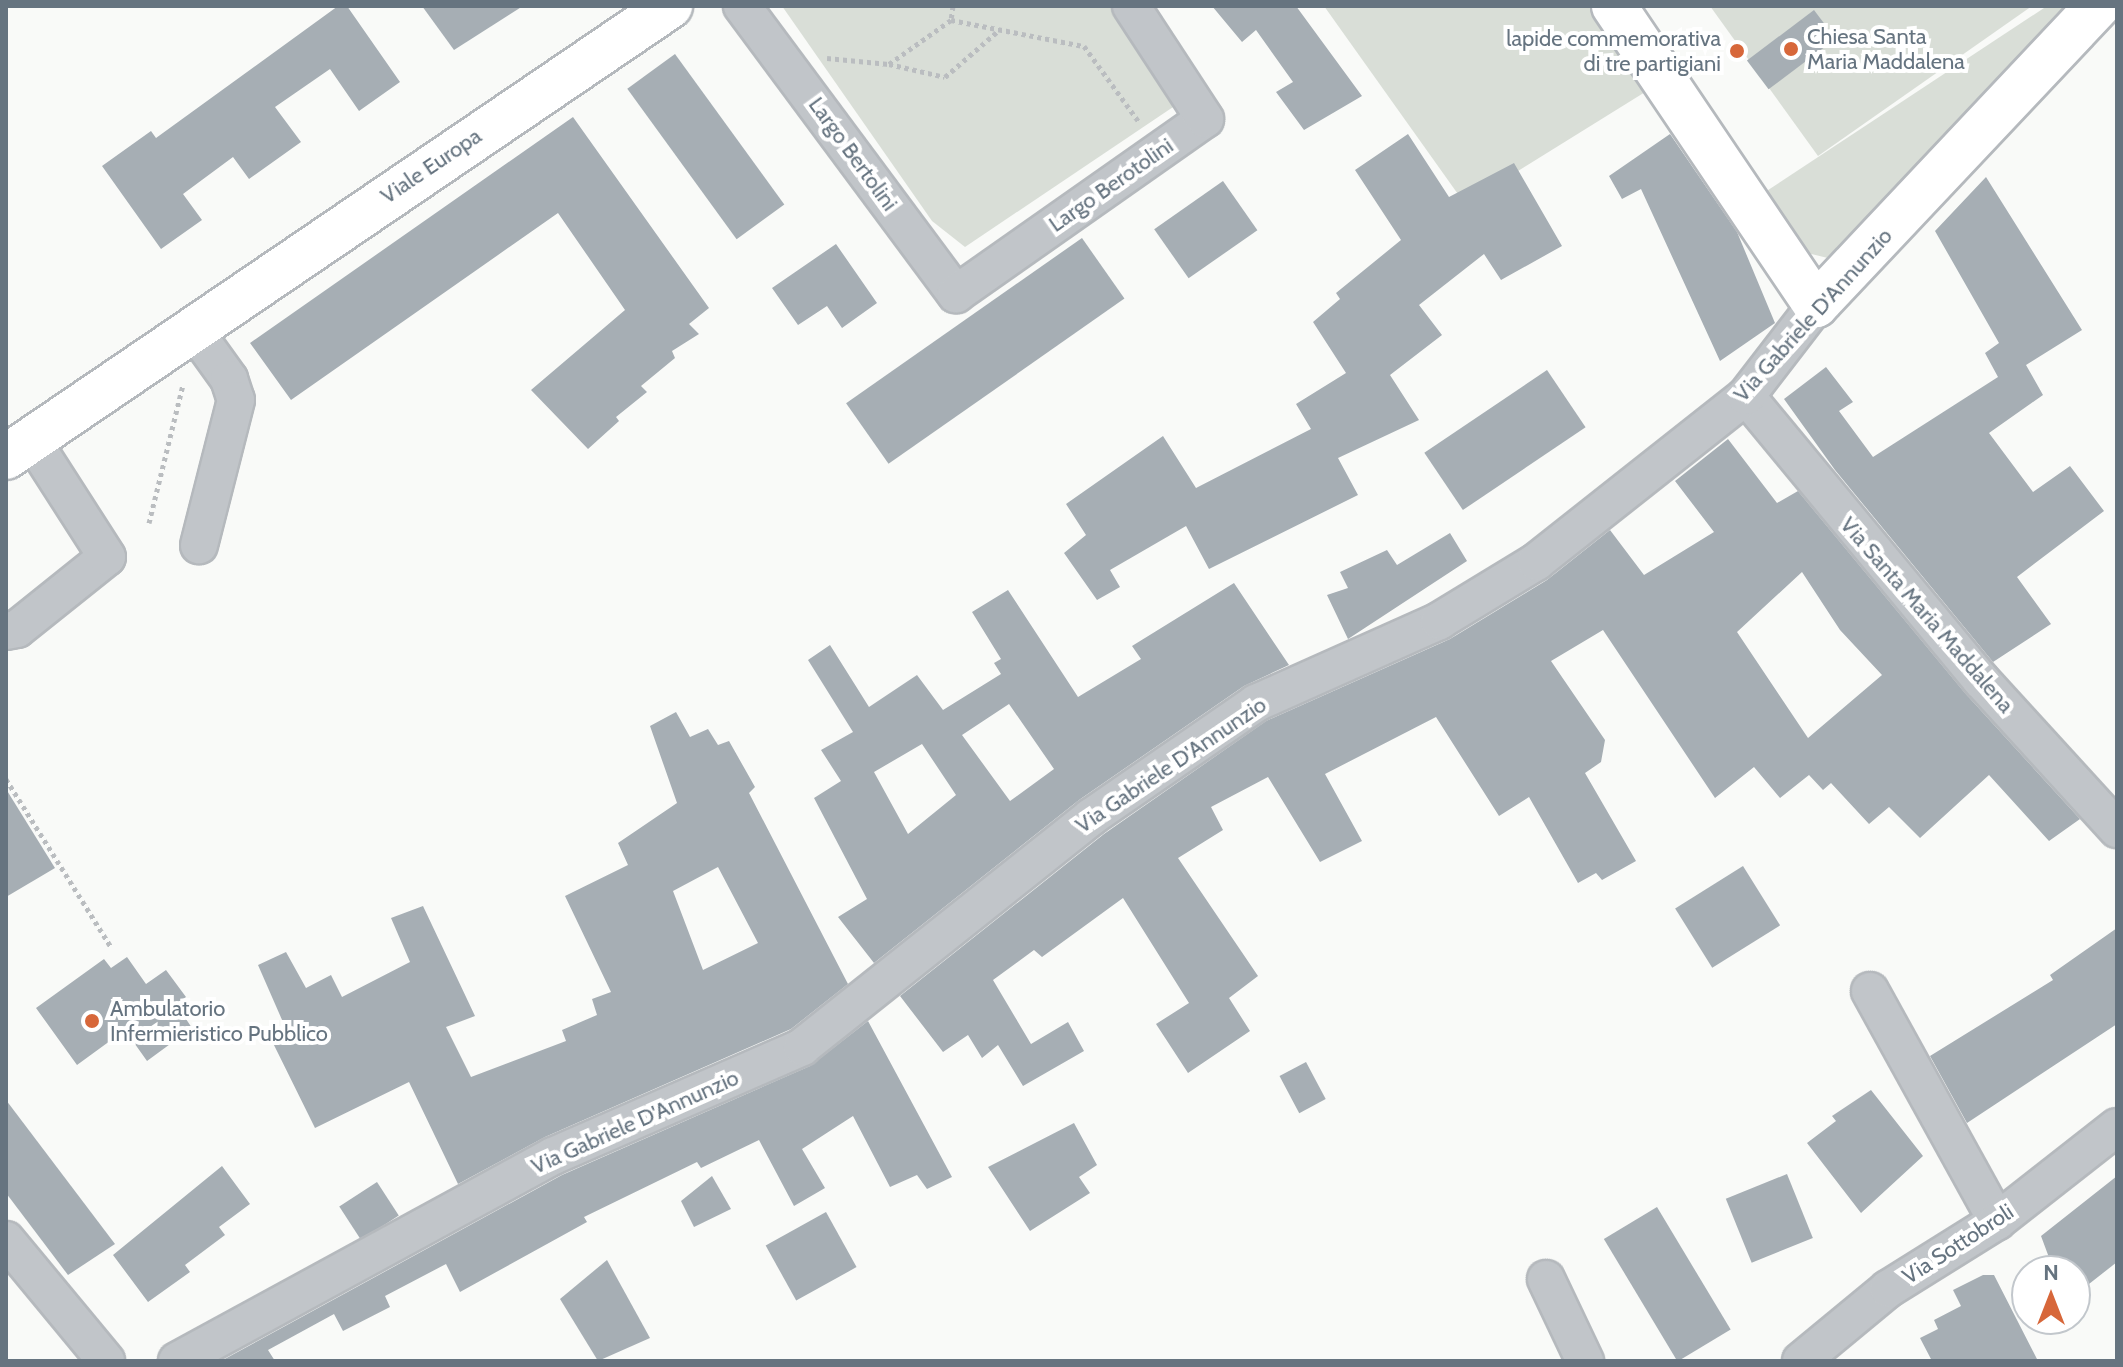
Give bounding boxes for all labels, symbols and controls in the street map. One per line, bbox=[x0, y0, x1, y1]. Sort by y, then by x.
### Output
place label: Chiesa Santa Maria Maddalena bbox=[1807, 23, 1965, 74]
place label: lapide commemorativa di tre partigiani bbox=[1506, 25, 1721, 76]
marker: Chiesa Santa Maria Maddalena bbox=[1782, 40, 1800, 58]
marker: lapide commemorativa di tre partigiani bbox=[1728, 42, 1746, 60]
street label: Largo Bertolini bbox=[803, 92, 903, 216]
street label: Viale Europa bbox=[376, 123, 486, 209]
street label: Largo Berotolini bbox=[1044, 132, 1178, 238]
street label: Via Gabriele D'Annunzio bbox=[1728, 223, 1898, 407]
street label: Via Santa Maria Maddalena bbox=[1835, 512, 2019, 718]
street label: Via Gabriele D'Annunzio bbox=[1071, 691, 1271, 839]
place label: Ambulatorio Infermieristico Pubblico bbox=[110, 995, 328, 1046]
marker: Ambulatorio Infermieristico Pubblico bbox=[81, 1010, 103, 1032]
street label: Via Gabriele D'Annunzio bbox=[527, 1064, 743, 1180]
street label: Via Sottobroli bbox=[1898, 1198, 2018, 1290]
north arrow bbox=[2011, 1255, 2091, 1335]
text: N bbox=[2043, 1259, 2059, 1286]

